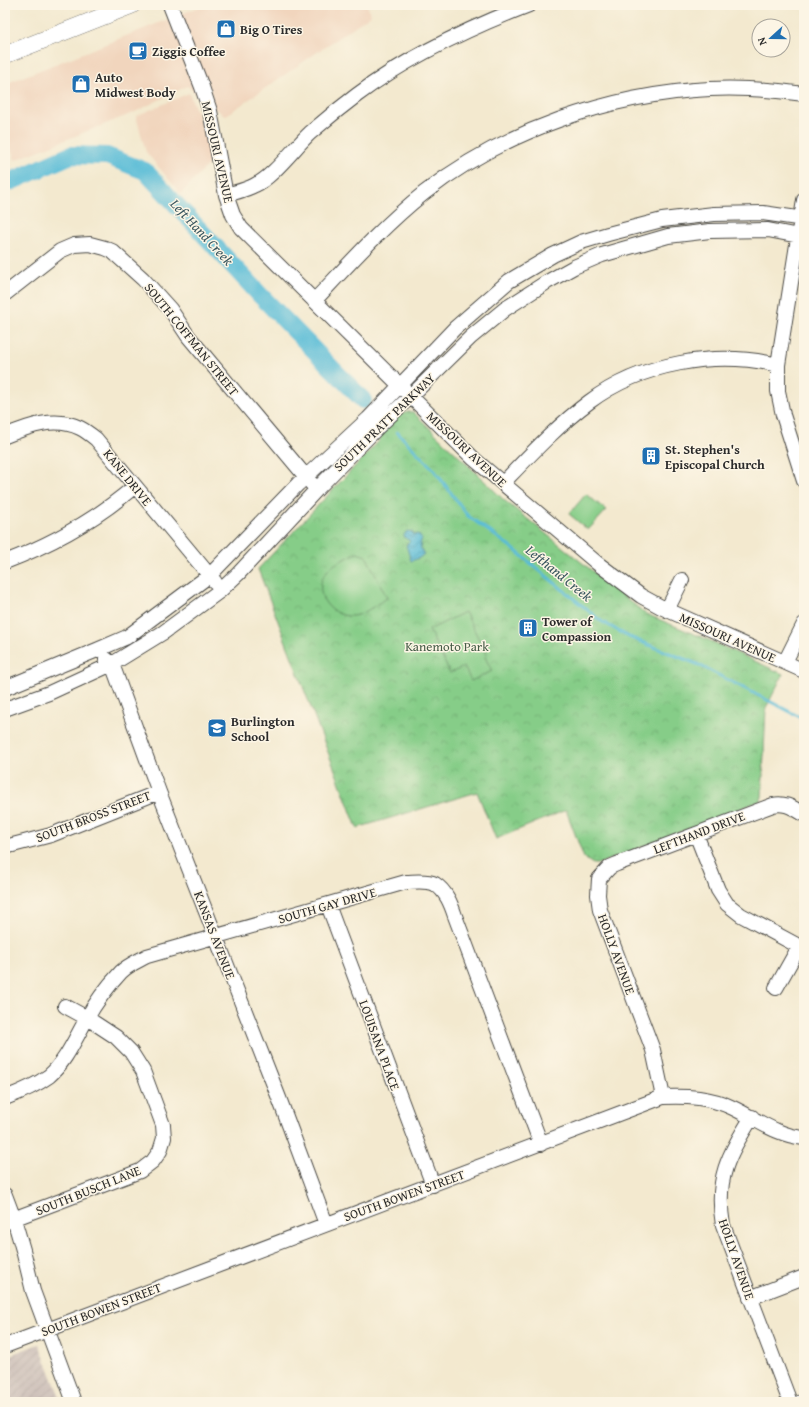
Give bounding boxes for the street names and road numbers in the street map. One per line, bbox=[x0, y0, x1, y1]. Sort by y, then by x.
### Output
street label: MISSOURI AVENUE bbox=[197, 99, 239, 205]
street label: SOUTH COFFMAN STREET bbox=[140, 279, 244, 401]
street label: SOUTH PRATT PARKWAY bbox=[329, 369, 439, 476]
street label: MISSOURI AVENUE bbox=[422, 407, 511, 492]
street label: KANE DRIVE bbox=[99, 445, 157, 510]
street label: MISSOURI AVENUE bbox=[677, 608, 779, 667]
street label: SOUTH BROSS STREET bbox=[33, 786, 154, 847]
street label: LEFTHAND DRIVE bbox=[651, 806, 748, 859]
street label: SOUTH GAY DRIVE bbox=[276, 882, 379, 929]
street label: KANSAS AVENUE bbox=[189, 888, 240, 982]
street label: HOLLY AVENUE bbox=[593, 911, 640, 998]
street label: LOUISANA PLACE bbox=[354, 997, 405, 1093]
street label: SOUTH BUSCH LANE bbox=[33, 1161, 144, 1220]
street label: SOUTH BOWEN STREET bbox=[341, 1165, 468, 1226]
street label: HOLLY AVENUE bbox=[714, 1216, 759, 1303]
street label: SOUTH BOWEN STREET bbox=[38, 1278, 165, 1341]

